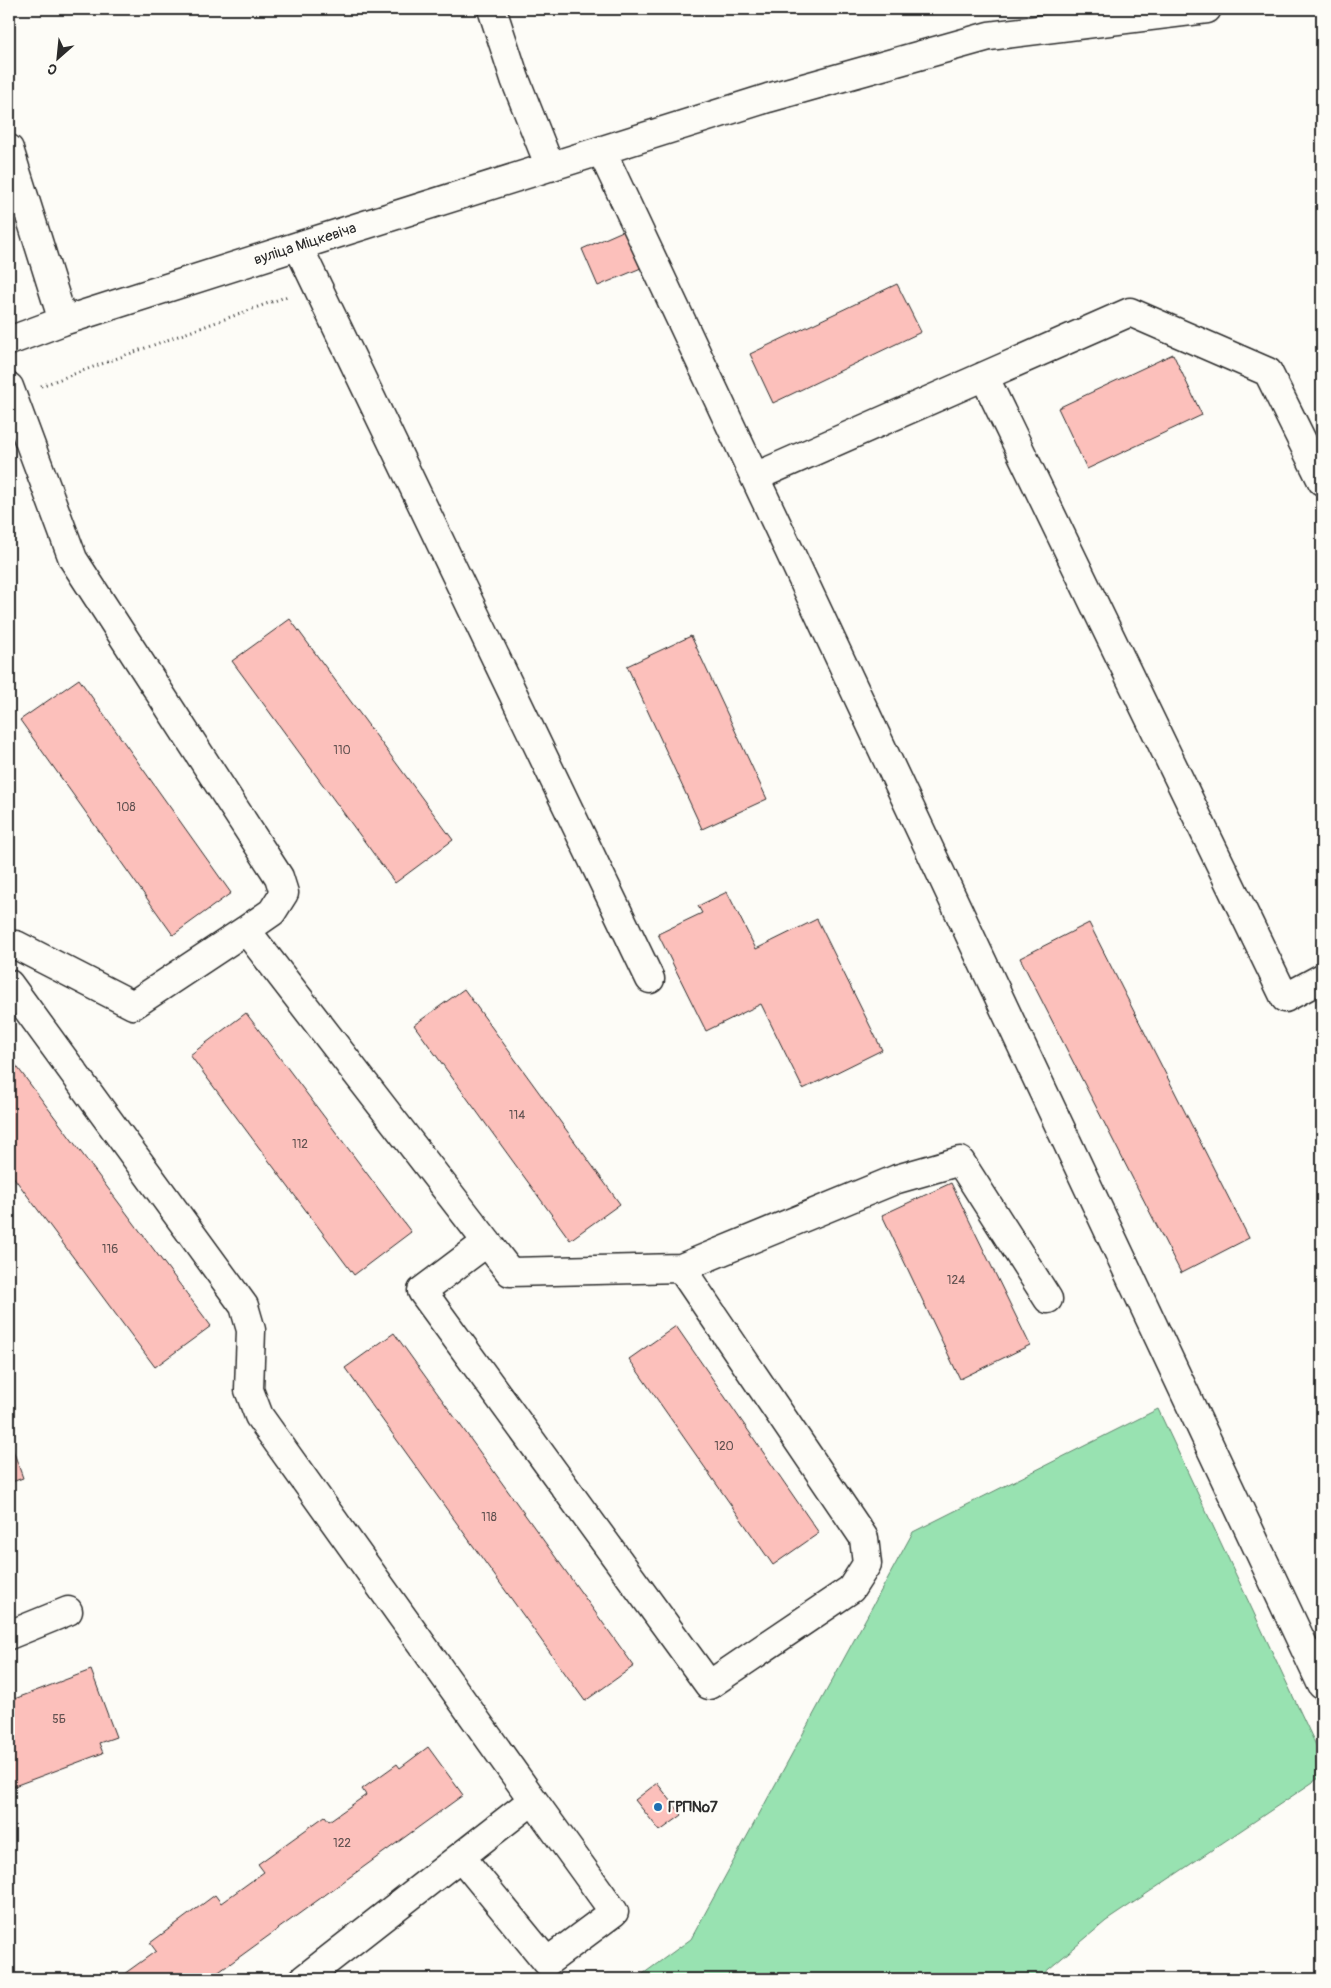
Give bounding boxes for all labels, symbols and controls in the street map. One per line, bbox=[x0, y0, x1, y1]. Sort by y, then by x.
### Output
north arrow bbox=[32, 32, 82, 82]
text: С bbox=[44, 59, 60, 79]
street label: вуліца Міцкевіча bbox=[251, 218, 359, 270]
house number: 110 bbox=[333, 743, 351, 758]
house number: 108 bbox=[117, 800, 135, 815]
house number: 114 bbox=[509, 1108, 525, 1123]
house number: 112 bbox=[292, 1137, 308, 1152]
house number: 116 bbox=[102, 1242, 118, 1257]
house number: 124 bbox=[947, 1273, 965, 1288]
house number: 120 bbox=[714, 1439, 734, 1454]
house number: 118 bbox=[481, 1510, 497, 1525]
house number: 5Б bbox=[52, 1712, 66, 1727]
place label: ГРП№7 bbox=[668, 1798, 718, 1817]
marker: ГРП№7 bbox=[652, 1801, 664, 1813]
house number: 122 bbox=[333, 1836, 351, 1851]

